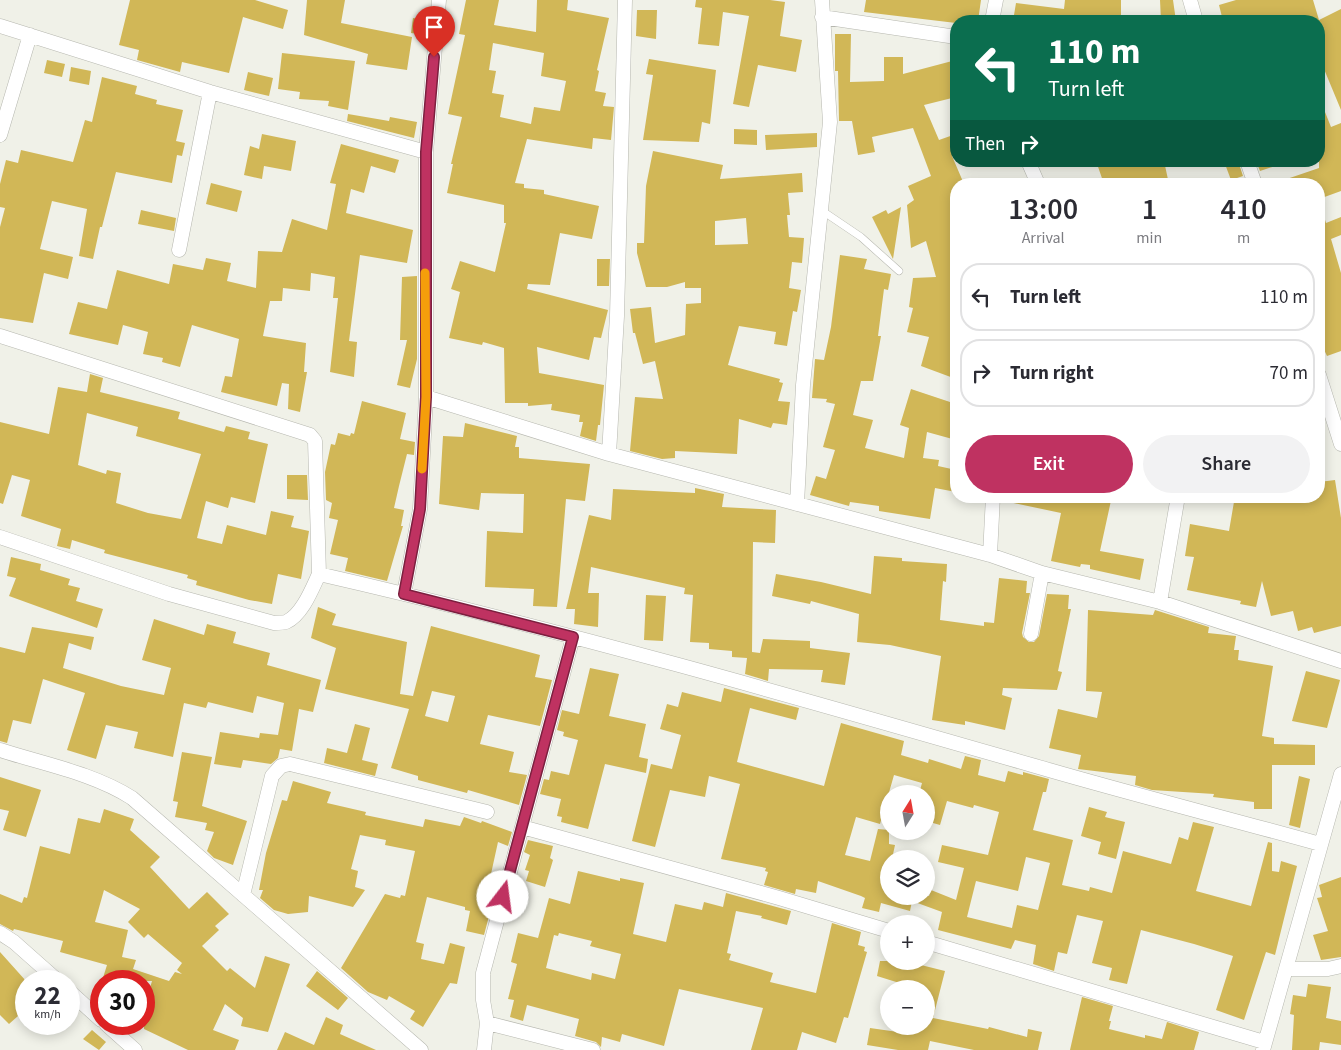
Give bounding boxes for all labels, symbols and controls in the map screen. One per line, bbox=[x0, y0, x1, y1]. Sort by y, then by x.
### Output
pin bbox=[413, 6, 455, 57]
icon: arrive bbox=[420, 13, 448, 41]
text: 110 m bbox=[1048, 27, 1140, 77]
icon: left bbox=[965, 35, 1030, 100]
text: Turn left bbox=[1048, 73, 1124, 105]
icon: right bbox=[1015, 130, 1043, 158]
text: Then bbox=[965, 131, 1005, 158]
text: 13:00 bbox=[1008, 188, 1078, 231]
text: 1 bbox=[1142, 188, 1157, 231]
text: 410 bbox=[1221, 188, 1267, 231]
text: Arrival bbox=[1022, 227, 1065, 249]
text: min bbox=[1136, 227, 1162, 249]
text: m bbox=[1237, 227, 1250, 249]
icon: left bbox=[967, 283, 995, 311]
text: Turn left bbox=[1010, 284, 1081, 311]
text: 110 m bbox=[1260, 284, 1308, 311]
icon: right bbox=[967, 359, 995, 387]
text: Turn right bbox=[1010, 360, 1094, 387]
text: 70 m bbox=[1270, 360, 1308, 387]
button: Exit bbox=[965, 435, 1133, 493]
button: Share bbox=[1143, 435, 1310, 493]
north arrow bbox=[880, 785, 935, 840]
map controls bbox=[880, 785, 935, 1035]
button: layers bbox=[880, 850, 935, 905]
position arrow bbox=[476, 870, 528, 922]
button: + bbox=[880, 915, 935, 970]
speed limit sign: 30 bbox=[90, 970, 155, 1035]
text: 22 bbox=[34, 978, 61, 1014]
button: − bbox=[880, 980, 935, 1035]
text: km/h bbox=[34, 1006, 61, 1023]

